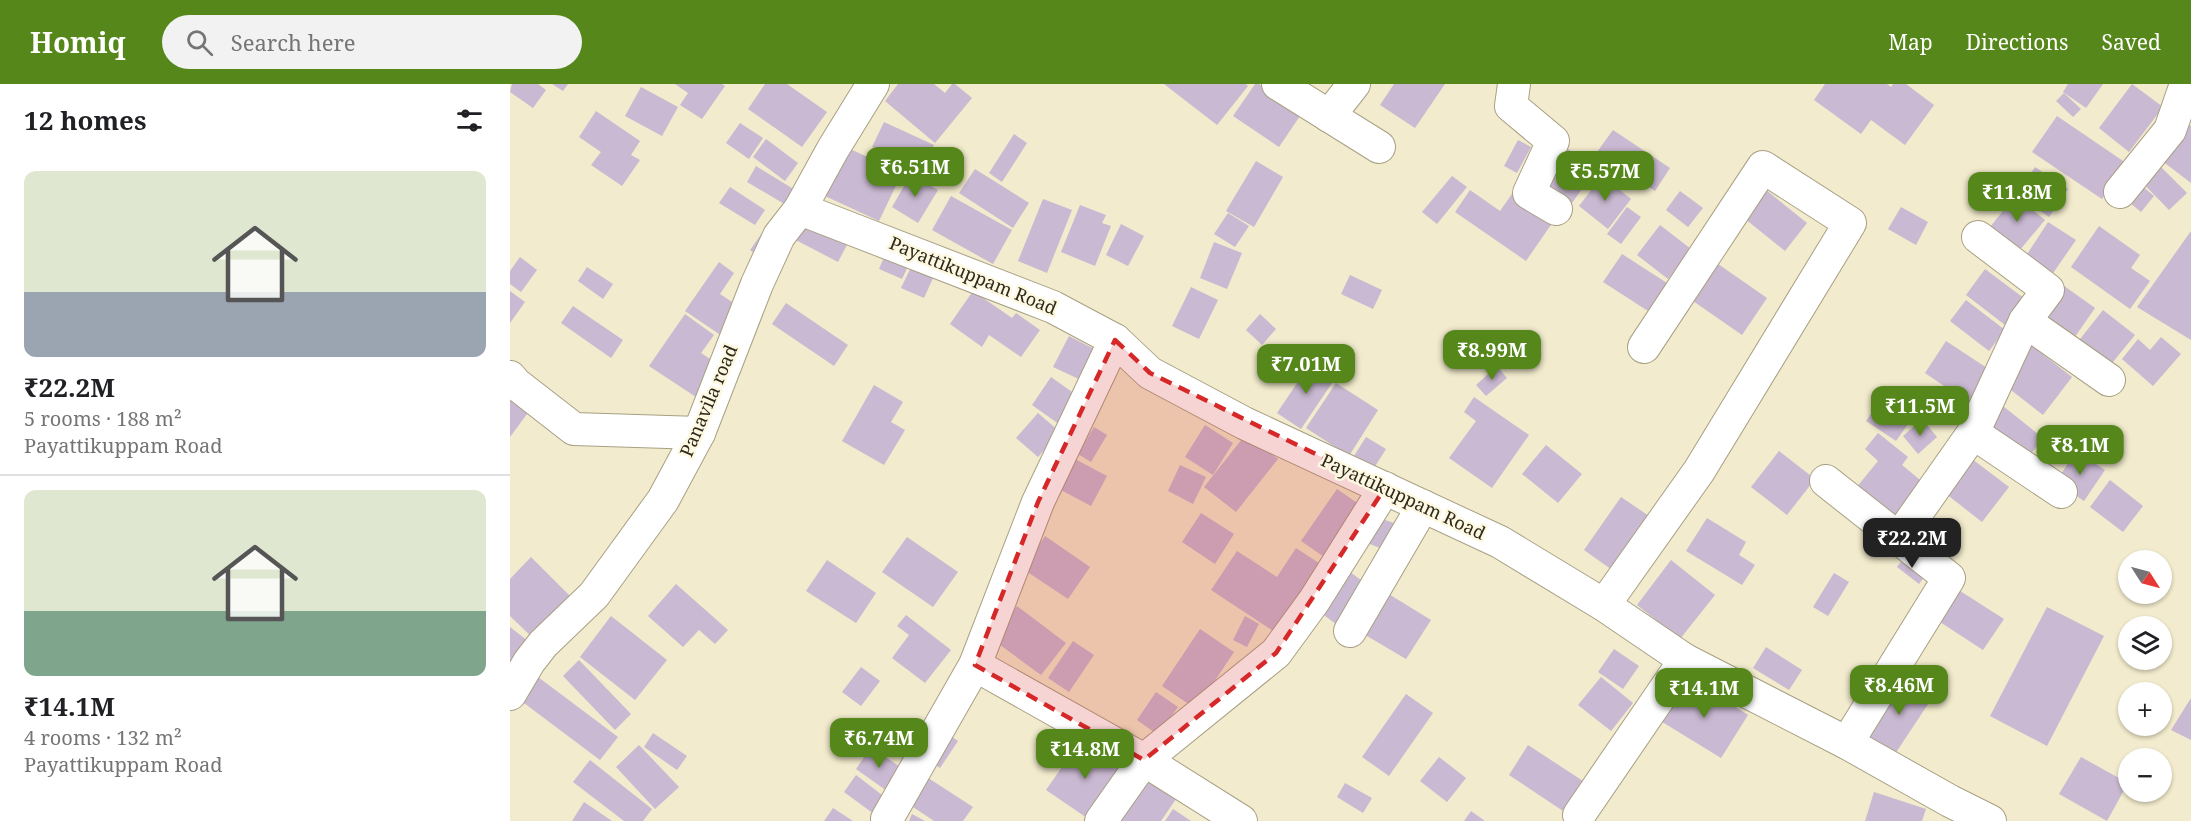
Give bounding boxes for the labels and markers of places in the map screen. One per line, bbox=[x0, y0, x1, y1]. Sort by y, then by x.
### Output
pin: ₹6.51M bbox=[866, 147, 964, 198]
pin: ₹5.57M bbox=[1556, 151, 1654, 202]
pin: ₹11.8M bbox=[1968, 172, 2066, 223]
pin: ₹8.99M bbox=[1443, 330, 1541, 381]
pin: ₹7.01M bbox=[1257, 344, 1355, 395]
pin: ₹11.5M bbox=[1871, 386, 1969, 437]
pin: ₹8.1M bbox=[2038, 425, 2122, 476]
pin: ₹22.2M bbox=[1863, 518, 1961, 569]
pin: ₹8.46M bbox=[1850, 665, 1948, 716]
pin: ₹14.1M bbox=[1655, 668, 1753, 719]
pin: ₹6.74M bbox=[830, 718, 928, 769]
pin: ₹14.8M bbox=[1036, 729, 1134, 780]

